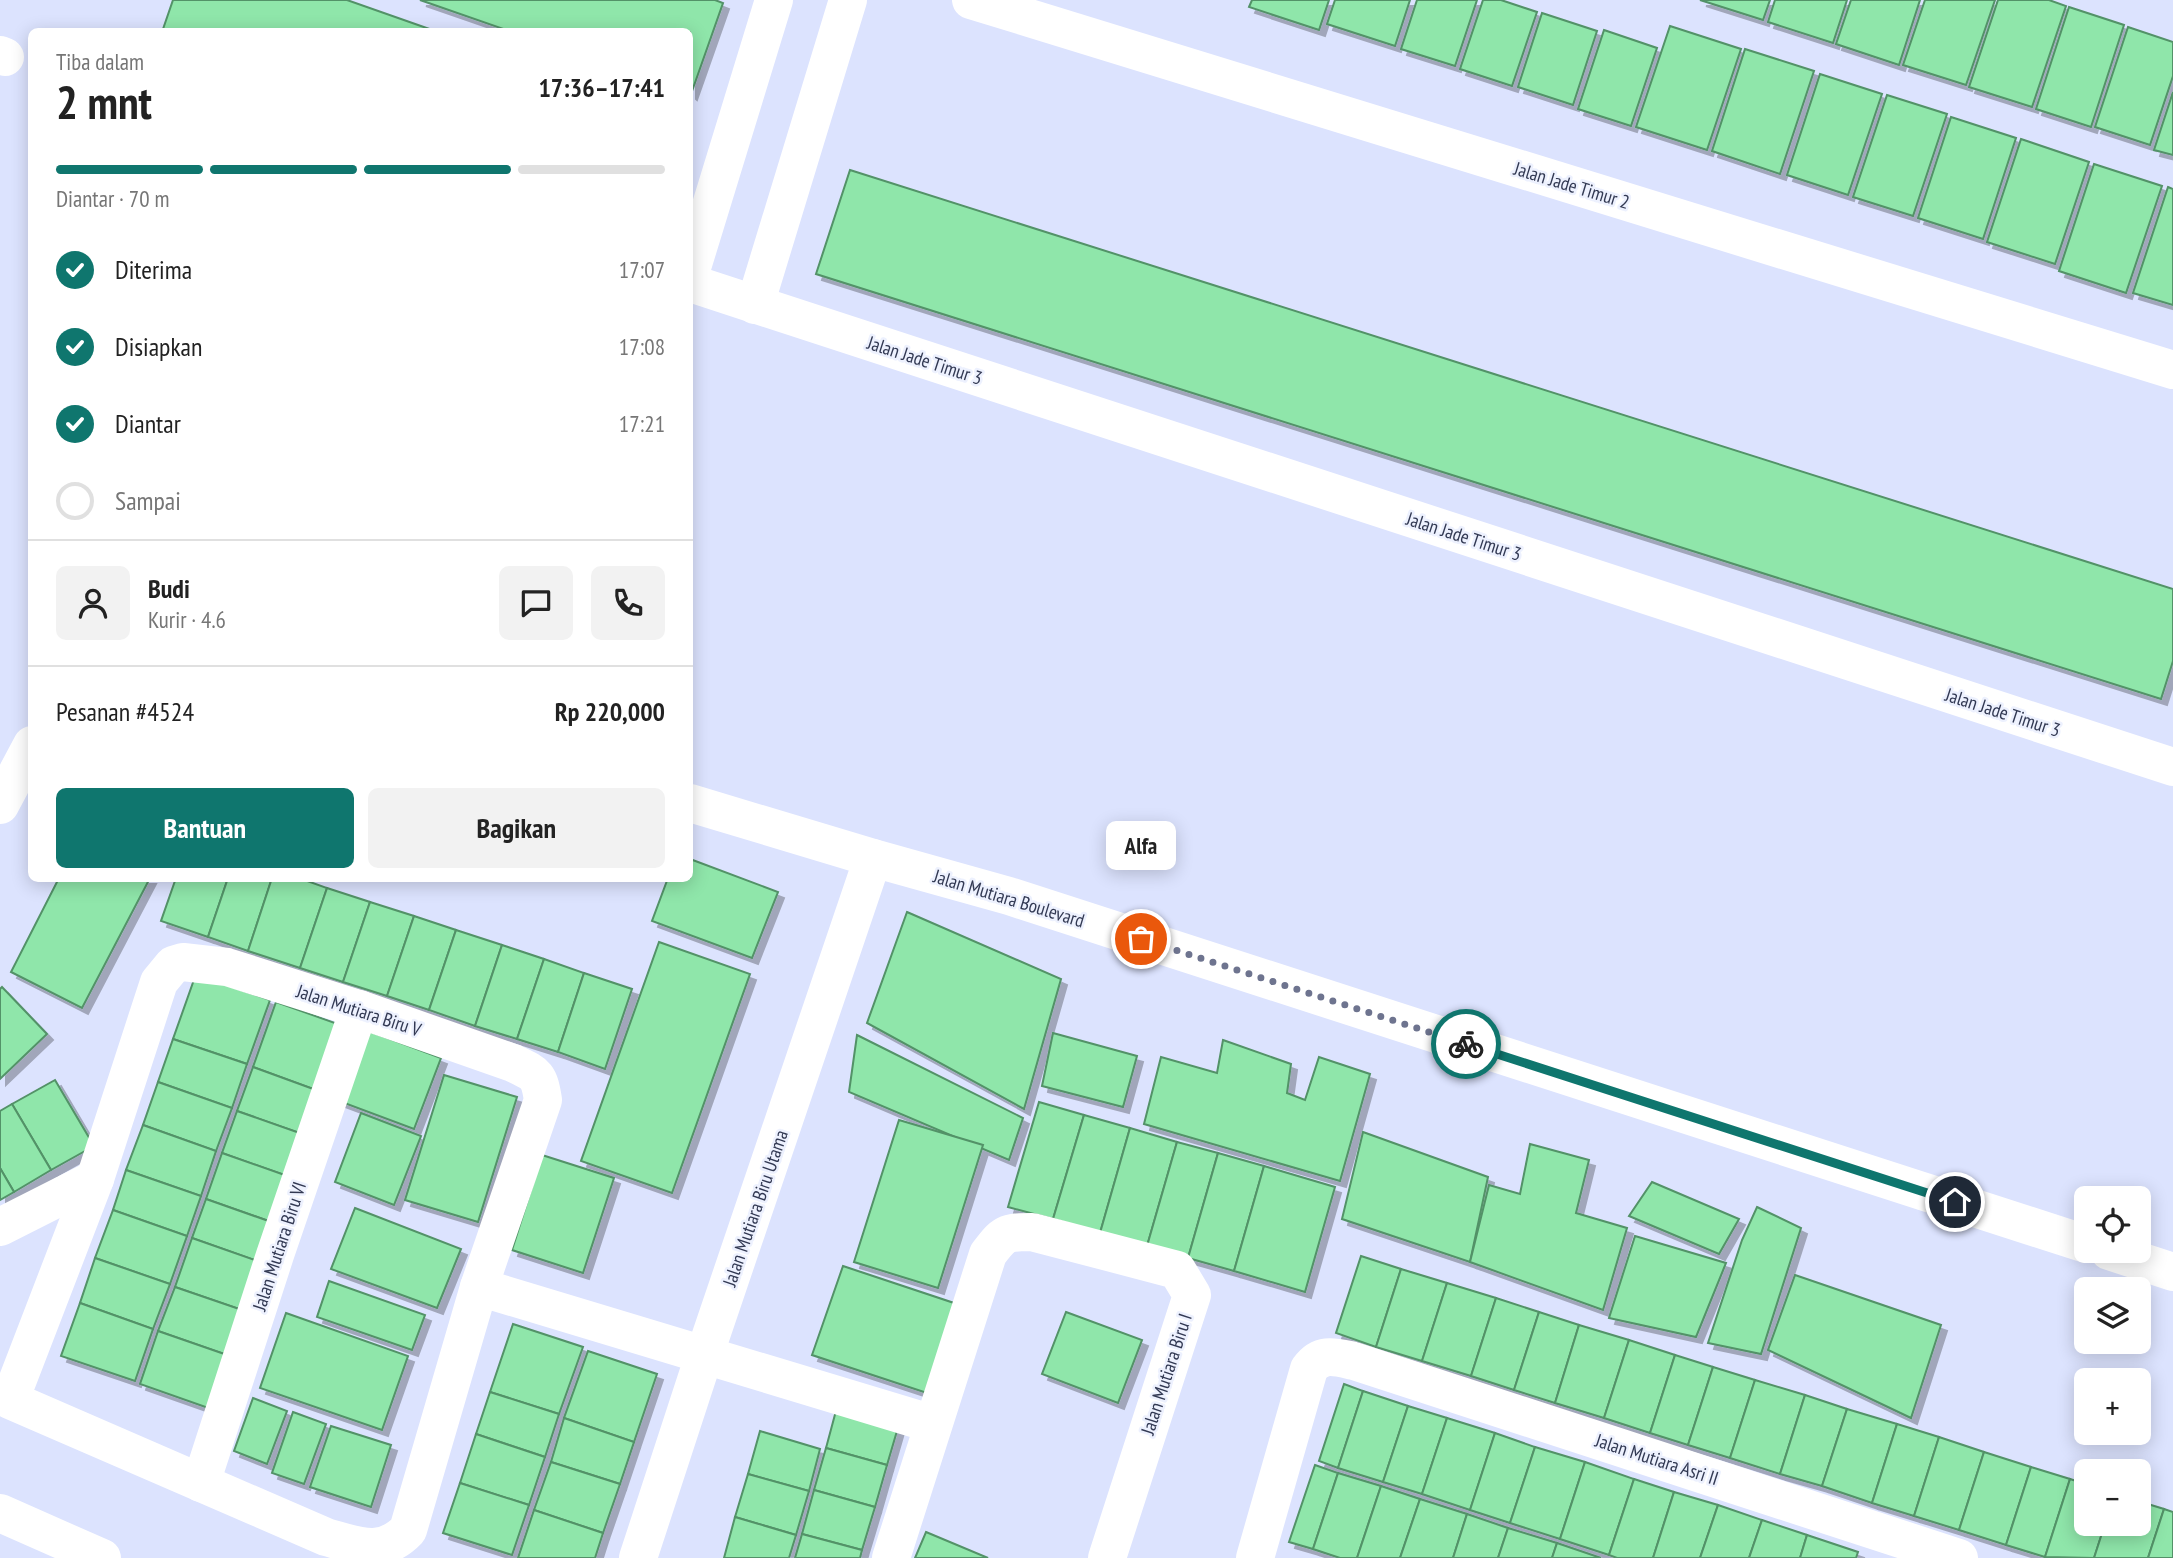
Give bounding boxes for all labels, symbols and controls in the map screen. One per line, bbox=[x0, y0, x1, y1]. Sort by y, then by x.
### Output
text: Tiba dalam bbox=[56, 47, 144, 76]
text: 17:36–17:41 bbox=[538, 71, 665, 104]
text: 2 mnt bbox=[56, 72, 152, 132]
street label: Jalan Jade Timur 2 bbox=[1510, 156, 1633, 214]
text: Diantar · 70 m bbox=[56, 184, 169, 213]
icon: check bbox=[56, 251, 94, 289]
text: Diterima bbox=[115, 253, 192, 286]
text: 17:07 bbox=[619, 255, 665, 284]
icon: check bbox=[56, 328, 94, 366]
text: Disiapkan bbox=[115, 330, 202, 363]
street label: Jalan Jade Timur 3 bbox=[864, 330, 985, 390]
text: 17:08 bbox=[619, 332, 665, 361]
icon: check bbox=[56, 405, 94, 443]
text: Diantar bbox=[115, 407, 181, 440]
text: 17:21 bbox=[619, 409, 665, 438]
text: Sampai bbox=[115, 484, 181, 517]
street label: Jalan Jade Timur 3 bbox=[1403, 506, 1524, 566]
button: person bbox=[56, 566, 130, 640]
button: chat bbox=[499, 566, 573, 640]
button: phone bbox=[591, 566, 665, 640]
text: Budi bbox=[148, 572, 190, 605]
text: Kurir · 4.6 bbox=[148, 605, 226, 634]
street label: Jalan Jade Timur 3 bbox=[1942, 682, 2063, 742]
text: Pesanan #4524 bbox=[56, 695, 194, 728]
text: Rp 220,000 bbox=[555, 695, 665, 728]
button: Bantuan bbox=[56, 788, 354, 868]
button: Bagikan bbox=[368, 788, 665, 868]
callout: Alfa bbox=[1106, 820, 1176, 869]
text: Alfa bbox=[1125, 831, 1157, 860]
street label: Jalan Mutiara Boulevard bbox=[930, 863, 1087, 932]
pin bbox=[1111, 909, 1171, 969]
icon: bag bbox=[1122, 920, 1160, 958]
street label: Jalan Mutiara Biru V bbox=[293, 978, 425, 1041]
courier bbox=[1431, 1009, 1501, 1079]
icon: bike bbox=[1447, 1025, 1485, 1063]
street label: Jalan Mutiara Biru Utama bbox=[717, 1127, 793, 1290]
pin bbox=[1925, 1172, 1985, 1232]
street label: Jalan Mutiara Biru VI bbox=[247, 1179, 311, 1314]
icon: home bbox=[1936, 1183, 1974, 1221]
map controls bbox=[2074, 1186, 2151, 1536]
button: locate bbox=[2074, 1186, 2151, 1263]
button: layers bbox=[2074, 1277, 2151, 1354]
street label: Jalan Mutiara Biru I bbox=[1135, 1311, 1197, 1438]
button: + bbox=[2074, 1368, 2151, 1445]
street label: Jalan Mutiara Asri II bbox=[1592, 1428, 1721, 1490]
button: − bbox=[2074, 1459, 2151, 1536]

